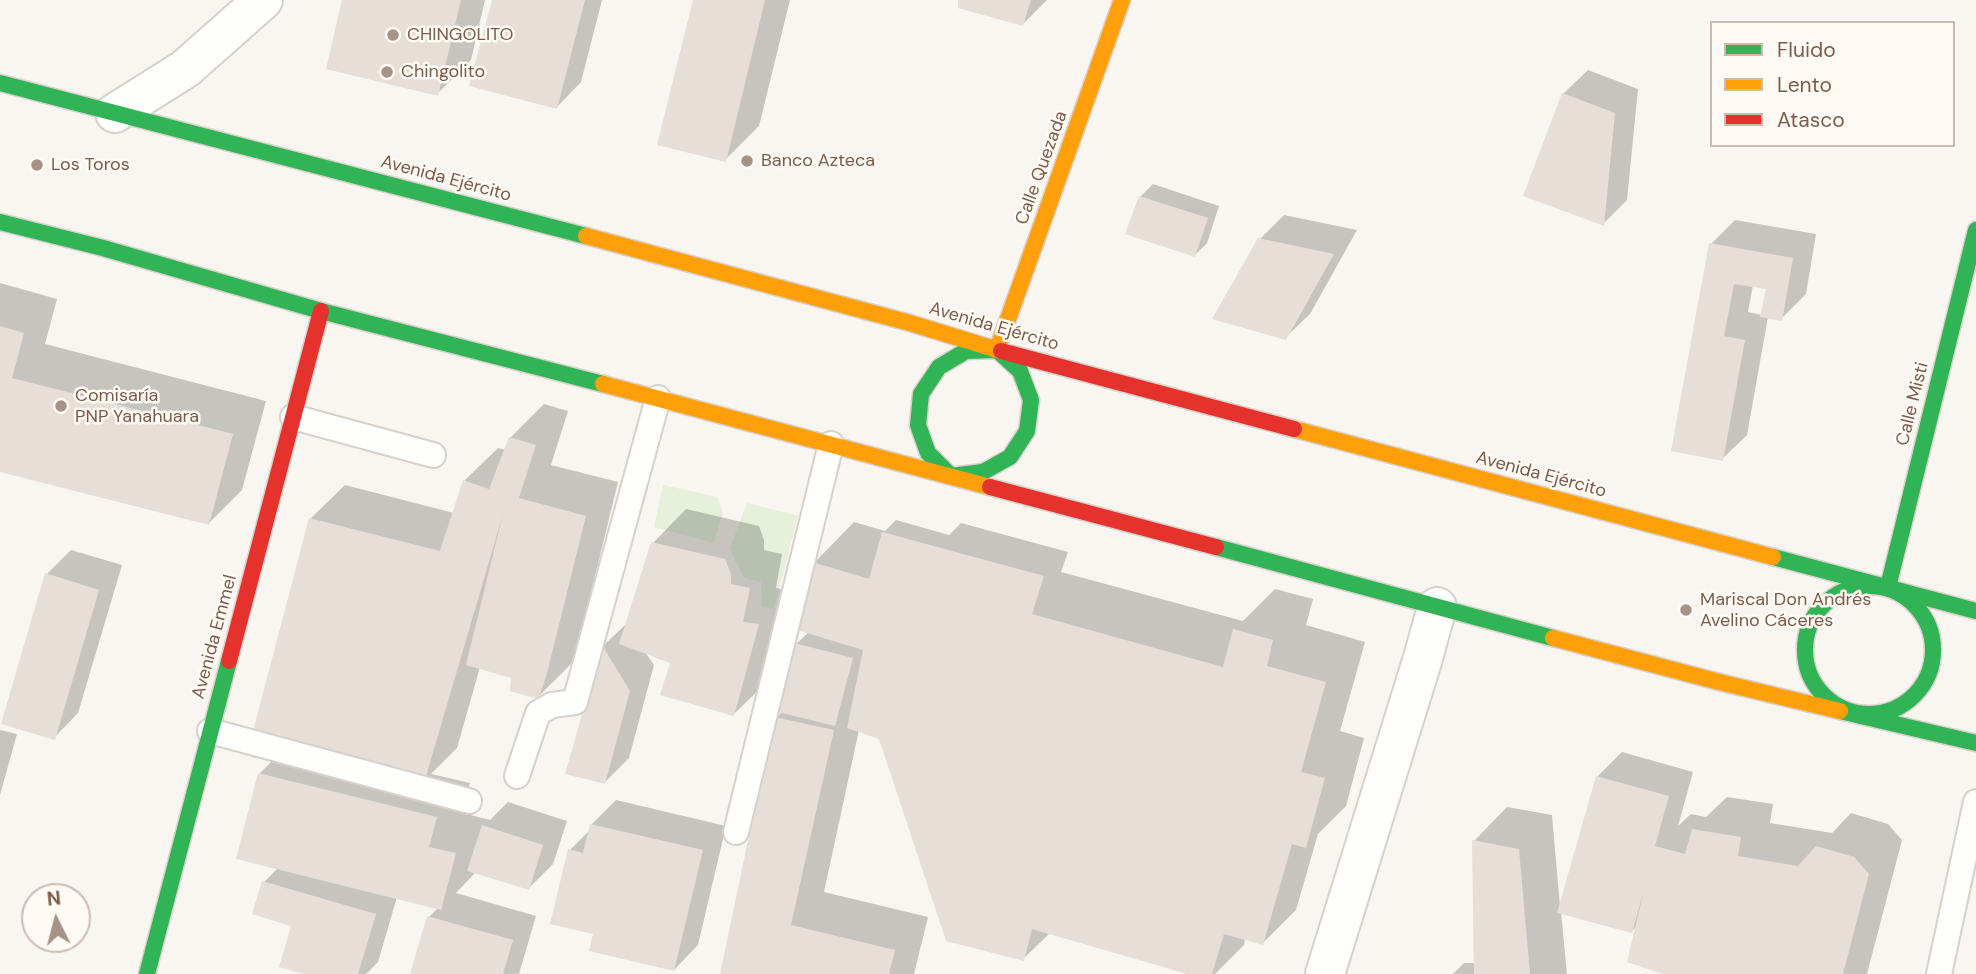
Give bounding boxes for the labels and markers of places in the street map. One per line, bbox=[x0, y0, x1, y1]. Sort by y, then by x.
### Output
place label: CHINGOLITO bbox=[407, 24, 513, 46]
marker: CHINGOLITO bbox=[385, 27, 401, 43]
place label: Chingolito bbox=[401, 61, 485, 83]
marker: Chingolito bbox=[379, 64, 395, 80]
place label: Banco Azteca bbox=[761, 150, 875, 172]
marker: Banco Azteca bbox=[739, 153, 755, 169]
place label: Los Toros bbox=[51, 154, 130, 176]
marker: Los Toros bbox=[29, 157, 45, 173]
place label: Comisaría PNP Yanahuara bbox=[75, 385, 199, 428]
marker: Comisaría PNP Yanahuara bbox=[53, 398, 69, 414]
place label: Mariscal Don Andrés Avelino Cáceres bbox=[1700, 589, 1871, 632]
marker: Mariscal Don Andrés Avelino Cáceres bbox=[1678, 602, 1694, 618]

